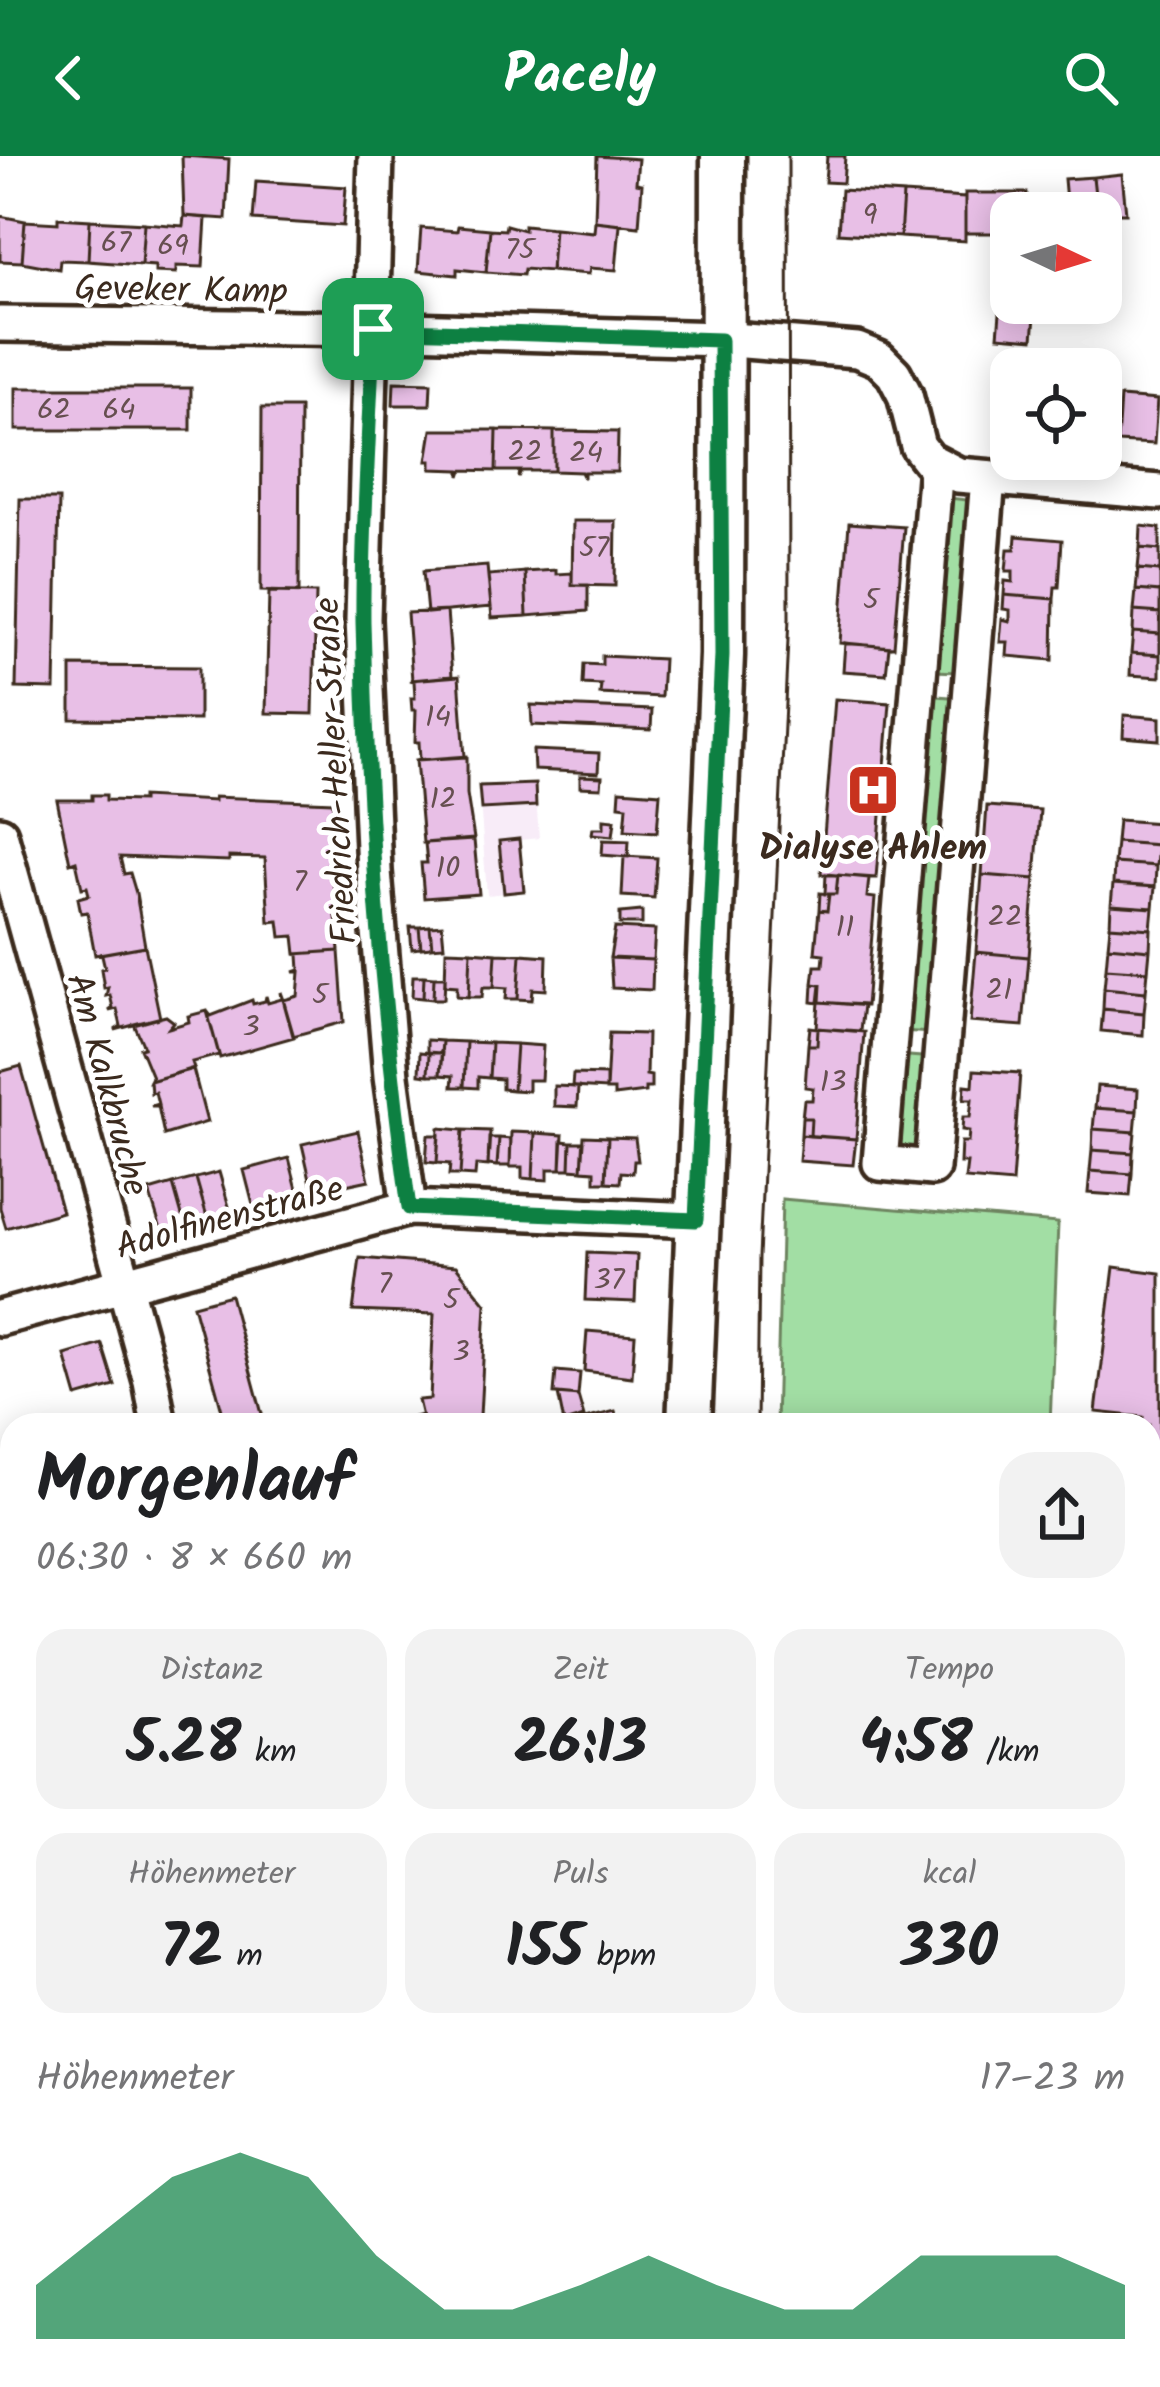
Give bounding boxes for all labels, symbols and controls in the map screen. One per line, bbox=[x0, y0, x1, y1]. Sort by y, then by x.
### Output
text: Pacely bbox=[504, 35, 656, 121]
icon: back bbox=[36, 45, 102, 111]
icon: search bbox=[1058, 45, 1124, 111]
house number: 9 bbox=[863, 192, 878, 240]
north arrow bbox=[990, 192, 1122, 324]
map controls bbox=[990, 192, 1122, 480]
house number: 67 bbox=[101, 220, 132, 268]
house number: 69 bbox=[157, 223, 189, 271]
house number: 75 bbox=[505, 227, 537, 275]
street label: Geveker Kamp bbox=[74, 261, 288, 322]
pin bbox=[322, 278, 424, 380]
icon: arrive bbox=[340, 296, 406, 362]
button: locate bbox=[990, 348, 1122, 480]
house number: 62 bbox=[37, 387, 71, 435]
house number: 64 bbox=[102, 387, 136, 435]
house number: 22 bbox=[508, 429, 542, 477]
house number: 24 bbox=[569, 430, 603, 478]
house number: 57 bbox=[579, 525, 610, 573]
house number: 5 bbox=[863, 577, 881, 625]
street label: Friedrich-Heller-Straße bbox=[300, 596, 375, 946]
house number: 14 bbox=[425, 694, 451, 742]
hospital icon: Dialyse Ahlem bbox=[845, 762, 901, 818]
house number: 12 bbox=[430, 776, 456, 824]
place label: Dialyse Ahlem bbox=[759, 821, 987, 878]
house number: 10 bbox=[436, 845, 460, 893]
house number: 7 bbox=[293, 859, 308, 907]
house number: 22 bbox=[988, 894, 1022, 942]
house number: 11 bbox=[836, 904, 854, 952]
street label: Am Kalkbruche bbox=[49, 967, 163, 1203]
house number: 21 bbox=[986, 967, 1012, 1015]
house number: 5 bbox=[312, 972, 330, 1020]
house number: 3 bbox=[242, 1004, 260, 1052]
house number: 13 bbox=[820, 1059, 846, 1107]
street label: Adolfinenstraße bbox=[110, 1162, 350, 1277]
house number: 37 bbox=[594, 1257, 626, 1305]
house number: 7 bbox=[378, 1261, 393, 1309]
house number: 5 bbox=[443, 1277, 461, 1325]
house number: 3 bbox=[452, 1329, 470, 1377]
text: Morgenlauf bbox=[36, 1431, 352, 1536]
button: share bbox=[999, 1452, 1125, 1578]
text: 06:30 · 8 × 660 m bbox=[36, 1529, 352, 1591]
text: Distanz bbox=[160, 1645, 263, 1698]
text: Zeit bbox=[553, 1645, 608, 1698]
text: Tempo bbox=[905, 1645, 994, 1698]
text: 5.28 bbox=[127, 1698, 241, 1794]
text: 26:13 bbox=[514, 1698, 647, 1794]
text: 4:58 bbox=[860, 1698, 973, 1794]
text: km bbox=[241, 1727, 296, 1780]
text: /km bbox=[973, 1727, 1039, 1780]
text: Höhenmeter bbox=[128, 1849, 295, 1902]
text: Puls bbox=[553, 1849, 608, 1902]
text: kcal bbox=[923, 1849, 976, 1902]
text: 72 bbox=[160, 1902, 223, 1998]
text: 155 bbox=[505, 1902, 584, 1998]
text: 330 bbox=[901, 1902, 998, 1998]
text: m bbox=[223, 1931, 263, 1984]
text: bpm bbox=[584, 1931, 656, 1984]
text: Höhenmeter bbox=[36, 2049, 233, 2111]
text: 17–23 m bbox=[979, 2049, 1125, 2111]

